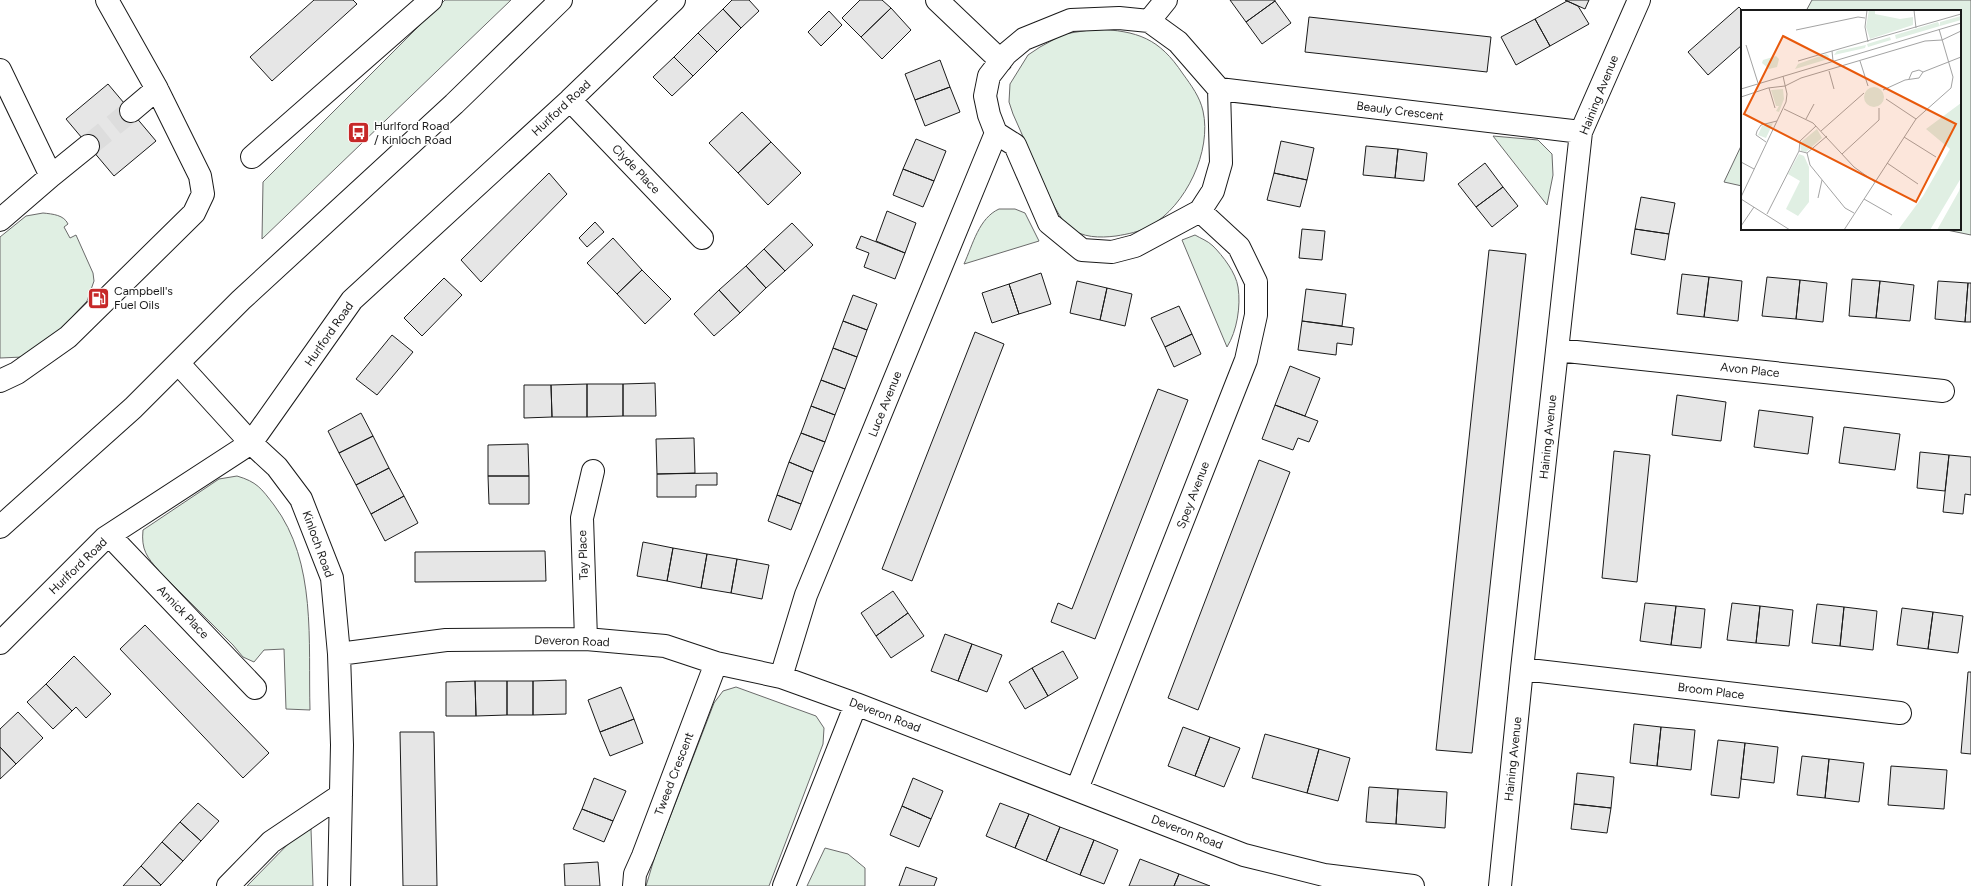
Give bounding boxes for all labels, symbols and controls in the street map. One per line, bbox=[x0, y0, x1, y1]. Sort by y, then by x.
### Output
inset map bbox=[1741, 10, 1961, 230]
street label: Haining Avenue bbox=[1577, 53, 1622, 137]
street label: Hurlford Road bbox=[529, 77, 593, 139]
street label: Beauly Crescent bbox=[1356, 99, 1445, 123]
place label: Hurlford Road / Kinloch Road bbox=[374, 119, 452, 147]
bus stop icon: Hurlford Road / Kinloch Road bbox=[345, 120, 371, 146]
street label: Clyde Place bbox=[609, 142, 663, 197]
place label: Campbell's Fuel Oils bbox=[114, 284, 173, 312]
fuel station icon: Campbell's Fuel Oils bbox=[85, 285, 111, 311]
street label: Hurlford Road bbox=[302, 299, 356, 369]
street label: Avon Place bbox=[1720, 360, 1781, 380]
street label: Luce Avenue bbox=[865, 369, 905, 439]
street label: Haining Avenue bbox=[1537, 394, 1559, 480]
street label: Spey Avenue bbox=[1174, 459, 1212, 531]
street label: Kinloch Road bbox=[299, 509, 337, 579]
street label: Tay Place bbox=[575, 529, 591, 580]
street label: Hurlford Road bbox=[46, 535, 110, 597]
street label: Annick Place bbox=[154, 583, 212, 642]
street label: Deveron Road bbox=[534, 633, 610, 649]
street label: Broom Place bbox=[1677, 680, 1746, 702]
street label: Deveron Road bbox=[847, 695, 923, 735]
street label: Haining Avenue bbox=[1502, 716, 1524, 802]
street label: Tweed Crescent bbox=[652, 730, 696, 818]
street label: Deveron Road bbox=[1149, 812, 1225, 852]

